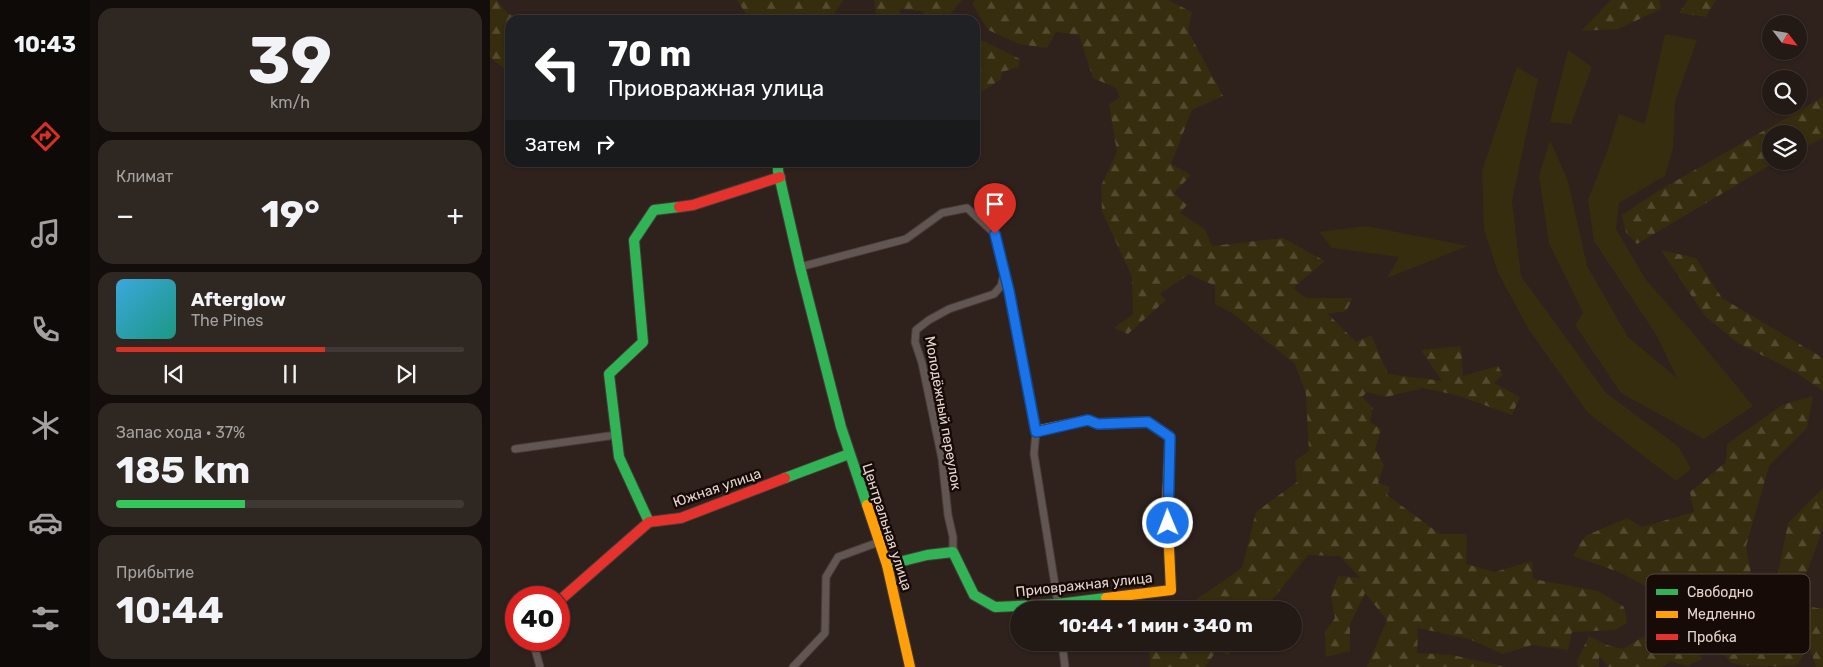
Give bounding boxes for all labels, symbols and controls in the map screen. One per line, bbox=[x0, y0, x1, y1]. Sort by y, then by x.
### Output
north arrow bbox=[1762, 15, 1808, 60]
map controls bbox=[1762, 15, 1807, 170]
text: 39 bbox=[248, 22, 332, 99]
text: 10:43 bbox=[14, 31, 76, 58]
text: 70 m bbox=[608, 33, 691, 75]
icon: left bbox=[525, 35, 590, 100]
button: search bbox=[1762, 70, 1807, 115]
text: Приовражная улица bbox=[608, 75, 824, 102]
text: km/h bbox=[270, 93, 310, 112]
icon: directions bbox=[28, 119, 63, 154]
button: layers bbox=[1762, 125, 1807, 170]
icon: right bbox=[591, 130, 619, 158]
text: Затем bbox=[525, 133, 581, 156]
text: Климат bbox=[116, 167, 173, 186]
pin bbox=[974, 183, 1016, 234]
icon: arrive bbox=[981, 190, 1009, 218]
text: 19° bbox=[261, 191, 320, 237]
text: − bbox=[116, 199, 134, 232]
text: + bbox=[447, 199, 464, 232]
icon: music bbox=[28, 216, 63, 251]
text: Afterglow bbox=[191, 288, 286, 311]
text: The Pines bbox=[191, 311, 264, 330]
icon: phone bbox=[28, 312, 63, 347]
street label: Молодёжный переулок bbox=[921, 335, 965, 492]
icon: previous bbox=[160, 360, 188, 388]
icon: pause bbox=[276, 360, 304, 388]
icon: next bbox=[392, 360, 420, 388]
icon: climate bbox=[28, 408, 63, 443]
text: Запас хода · 37% bbox=[116, 423, 245, 442]
text: 185 km bbox=[116, 447, 250, 493]
street label: Центральная улица bbox=[858, 461, 916, 593]
street label: Южная улица bbox=[671, 465, 763, 511]
position arrow bbox=[1141, 496, 1193, 548]
icon: car bbox=[28, 505, 63, 540]
text: Прибытие bbox=[116, 563, 194, 582]
street label: Приовражная улица bbox=[1015, 569, 1153, 601]
legend bbox=[1646, 574, 1810, 654]
text: Свободно bbox=[1687, 584, 1753, 601]
speed limit sign: 40 bbox=[505, 586, 570, 651]
text: 10:44 bbox=[116, 587, 224, 633]
icon: filters bbox=[28, 601, 63, 636]
text: Медленно bbox=[1687, 606, 1755, 623]
text: 10:44 · 1 мин · 340 m bbox=[1059, 614, 1253, 637]
text: Пробка bbox=[1687, 629, 1737, 646]

